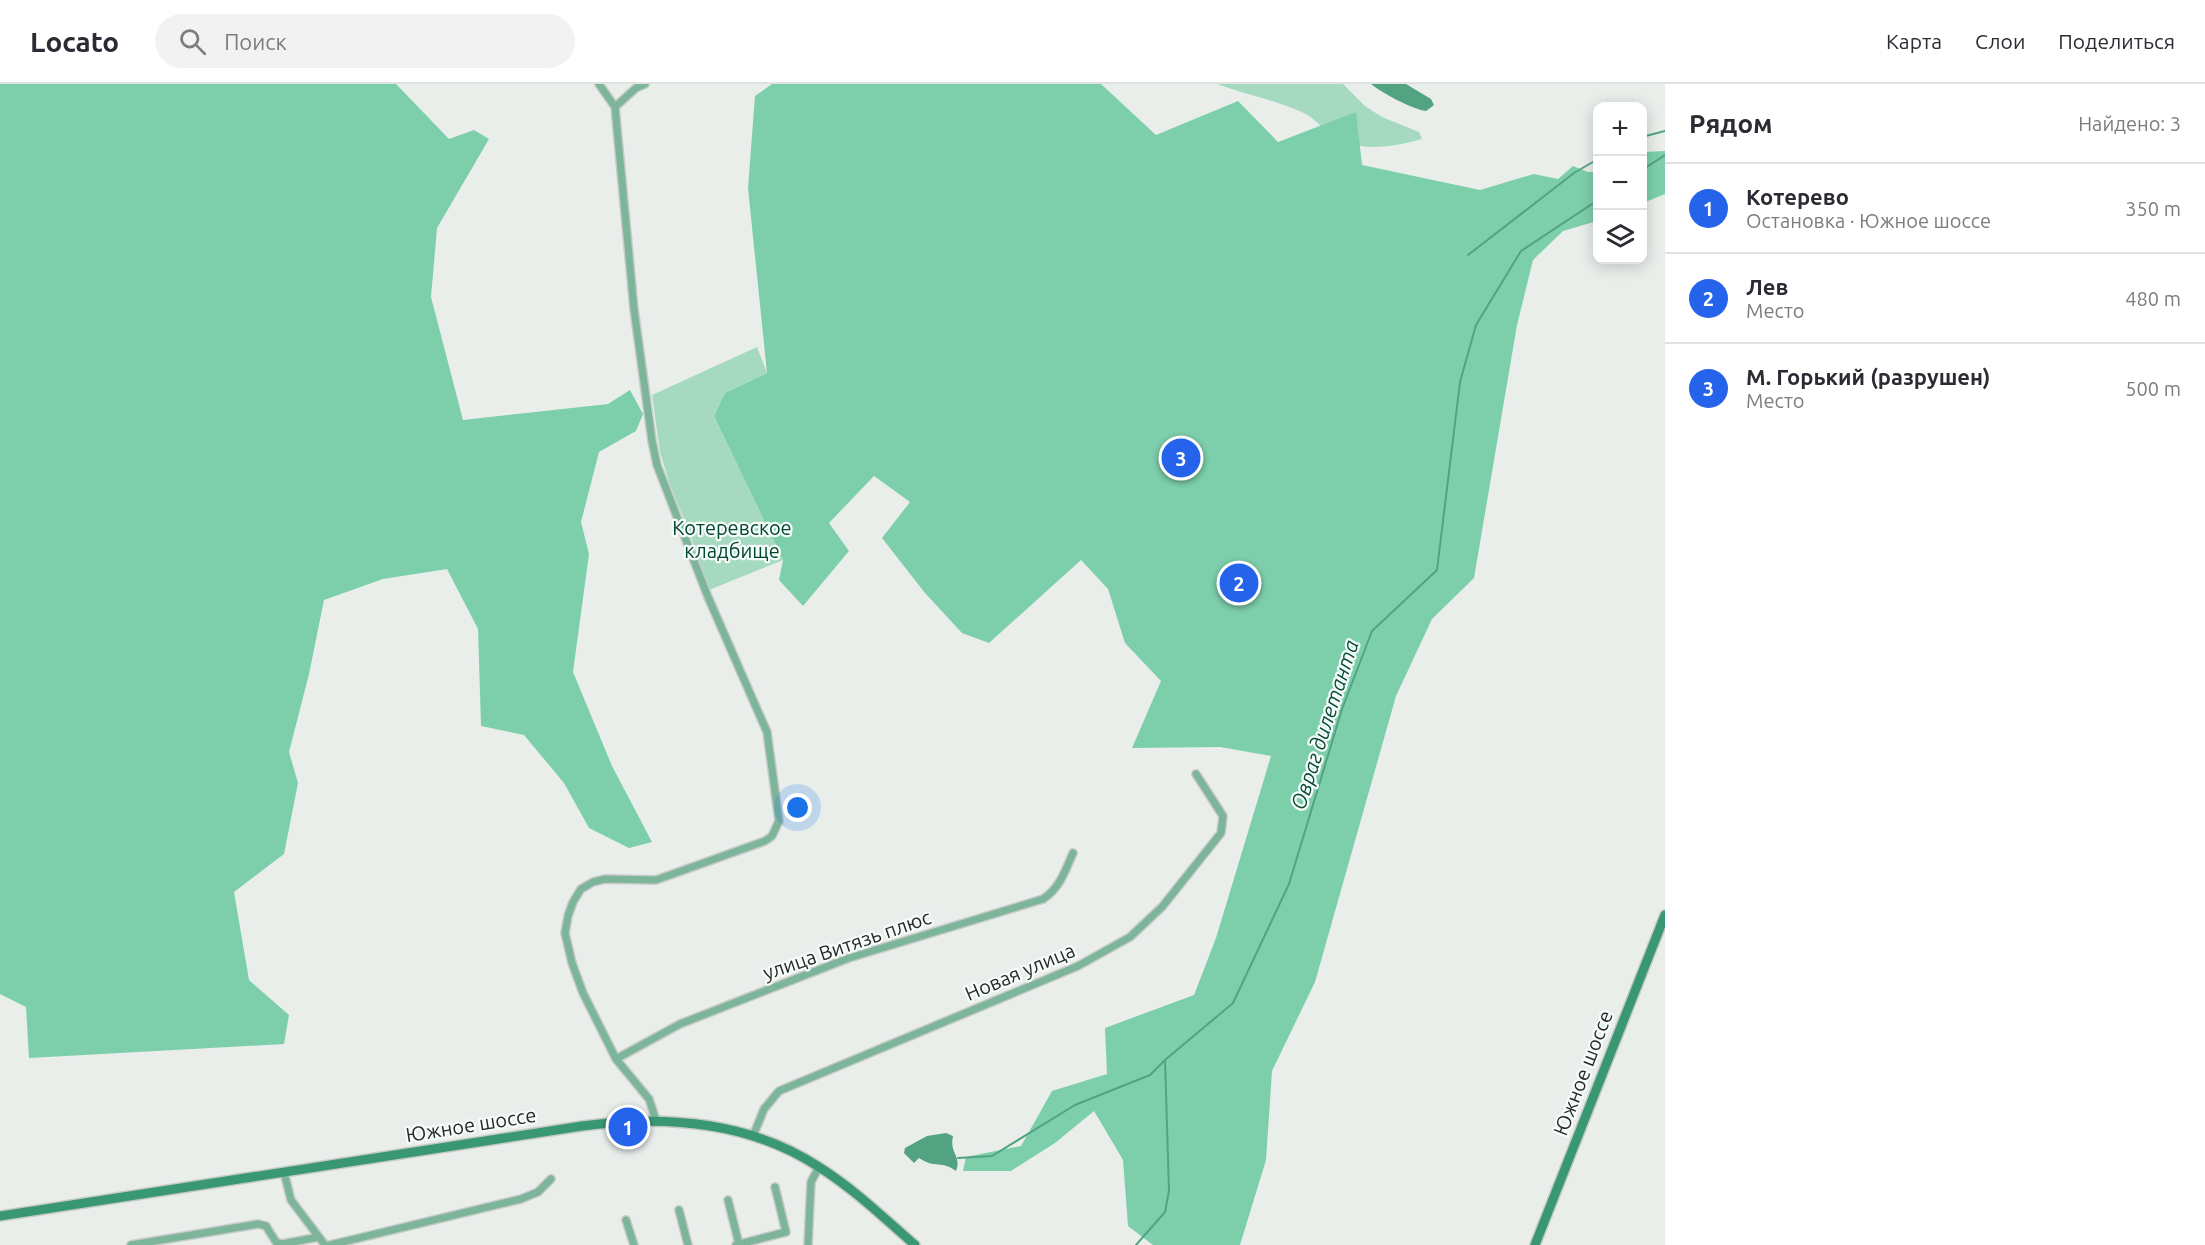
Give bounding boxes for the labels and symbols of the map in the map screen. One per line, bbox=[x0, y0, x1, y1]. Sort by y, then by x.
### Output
pin: 3 bbox=[1162, 436, 1200, 481]
park label: Котеревское кладбище bbox=[672, 516, 792, 562]
pin: 2 bbox=[1220, 560, 1258, 606]
water label: Овраг дилетанта bbox=[1285, 637, 1363, 813]
your location bbox=[783, 793, 812, 822]
street label: улица Витязь плюс bbox=[760, 905, 934, 984]
street label: Новая улица bbox=[961, 938, 1078, 1005]
street label: Южное шоссе bbox=[1548, 1007, 1617, 1138]
street label: Южное шоссе bbox=[404, 1103, 538, 1146]
pin: 1 bbox=[608, 1104, 648, 1150]

